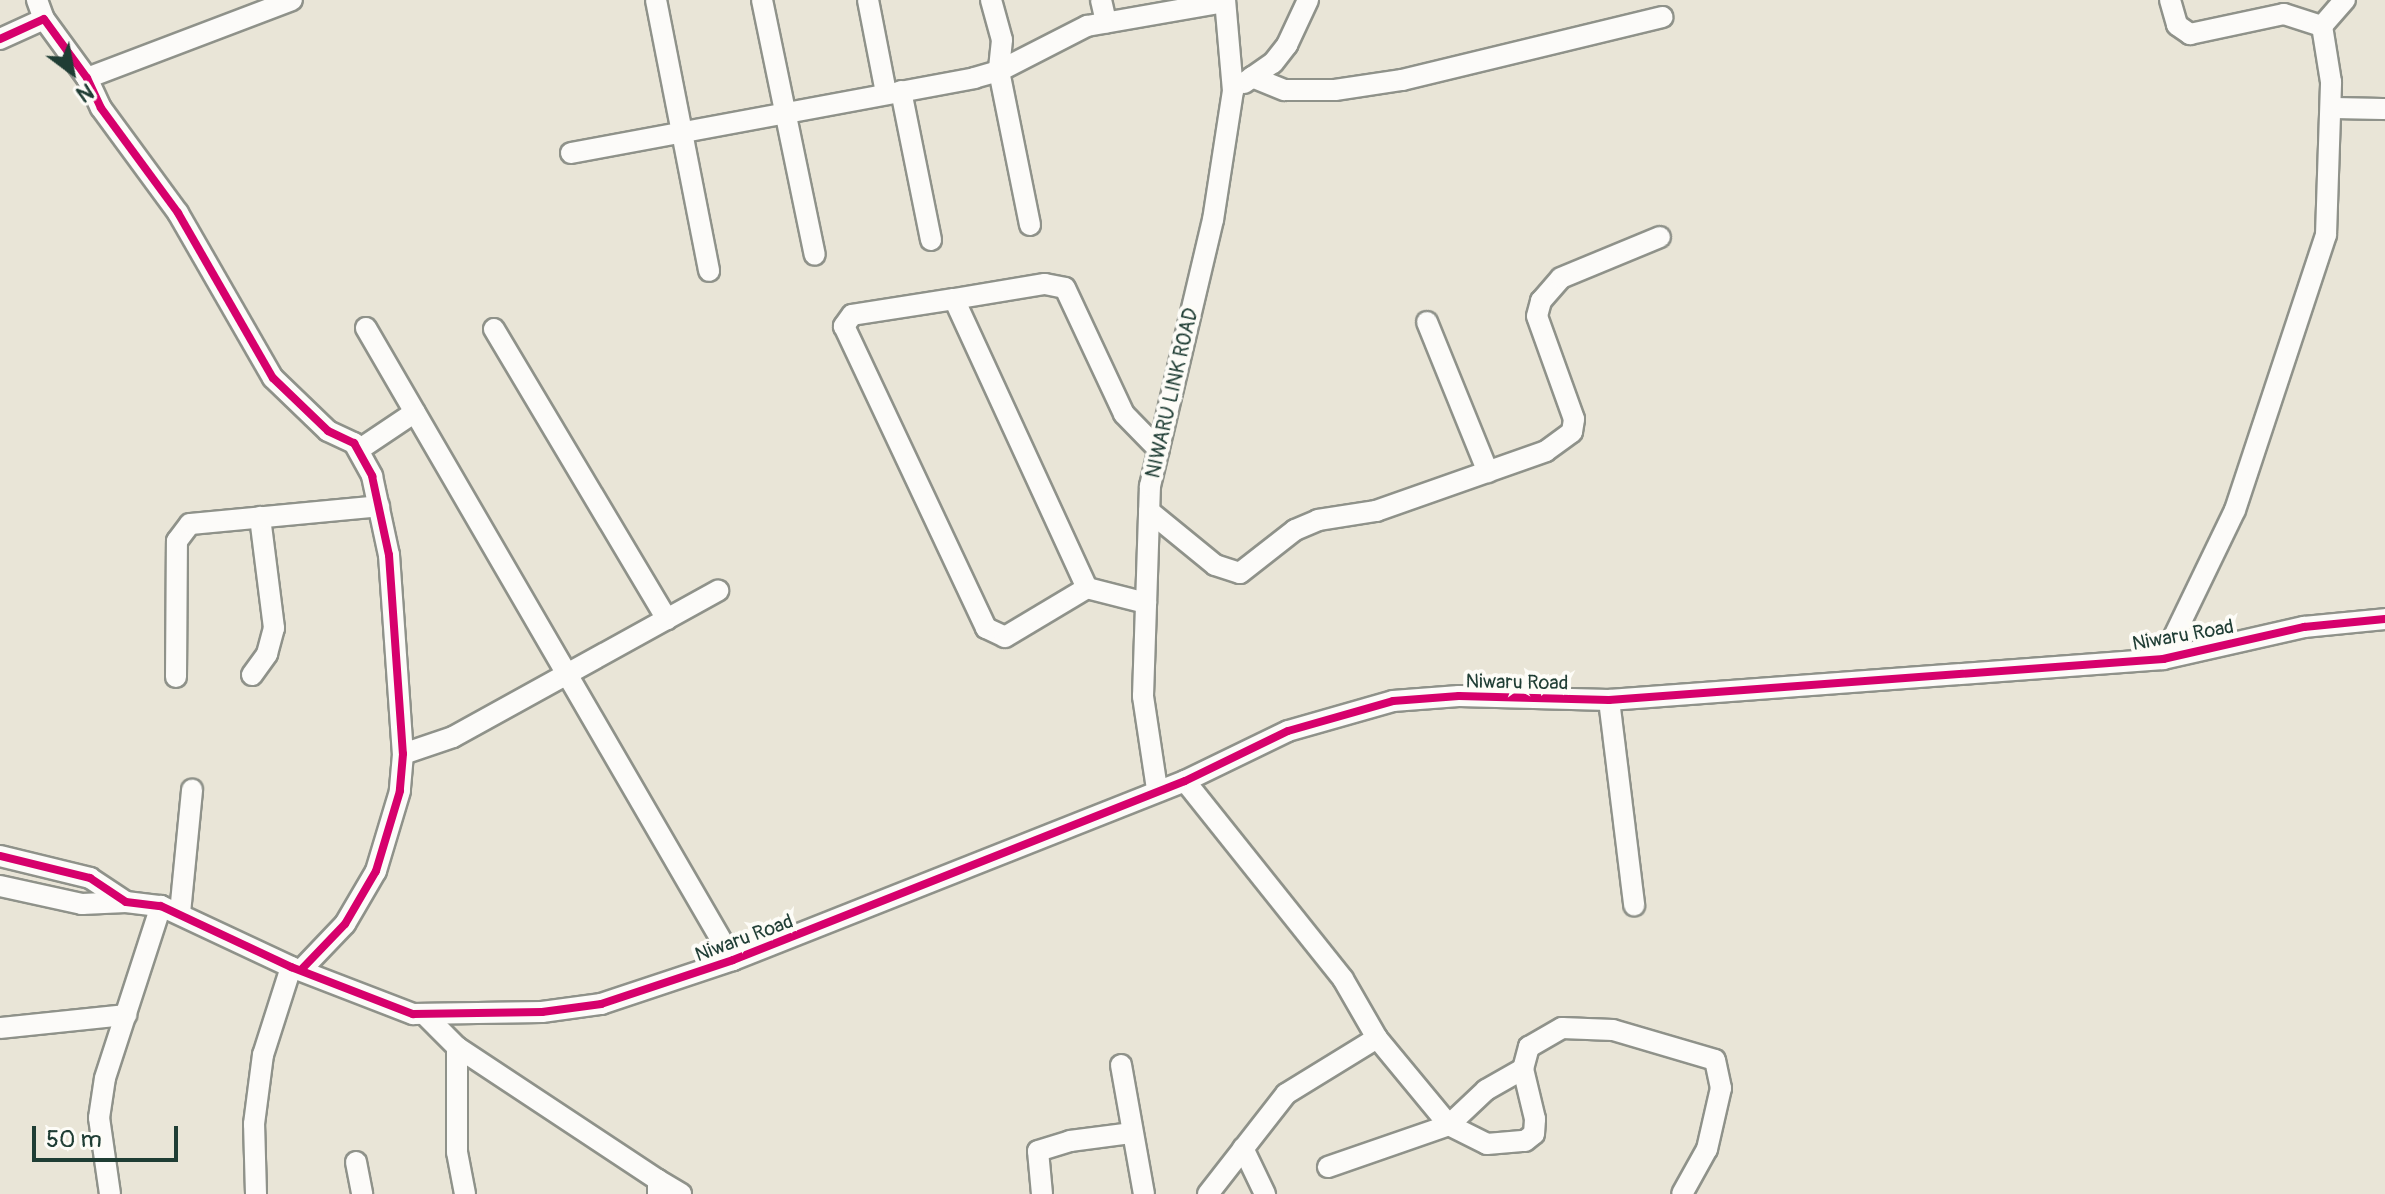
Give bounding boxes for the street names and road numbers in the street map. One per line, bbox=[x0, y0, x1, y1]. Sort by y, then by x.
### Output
street label: NIWARU LINK ROAD bbox=[1141, 306, 1203, 480]
street label: Niwaru Road bbox=[2130, 614, 2236, 656]
street label: Niwaru Road bbox=[1465, 669, 1569, 695]
street label: Niwaru Road bbox=[692, 909, 796, 967]

